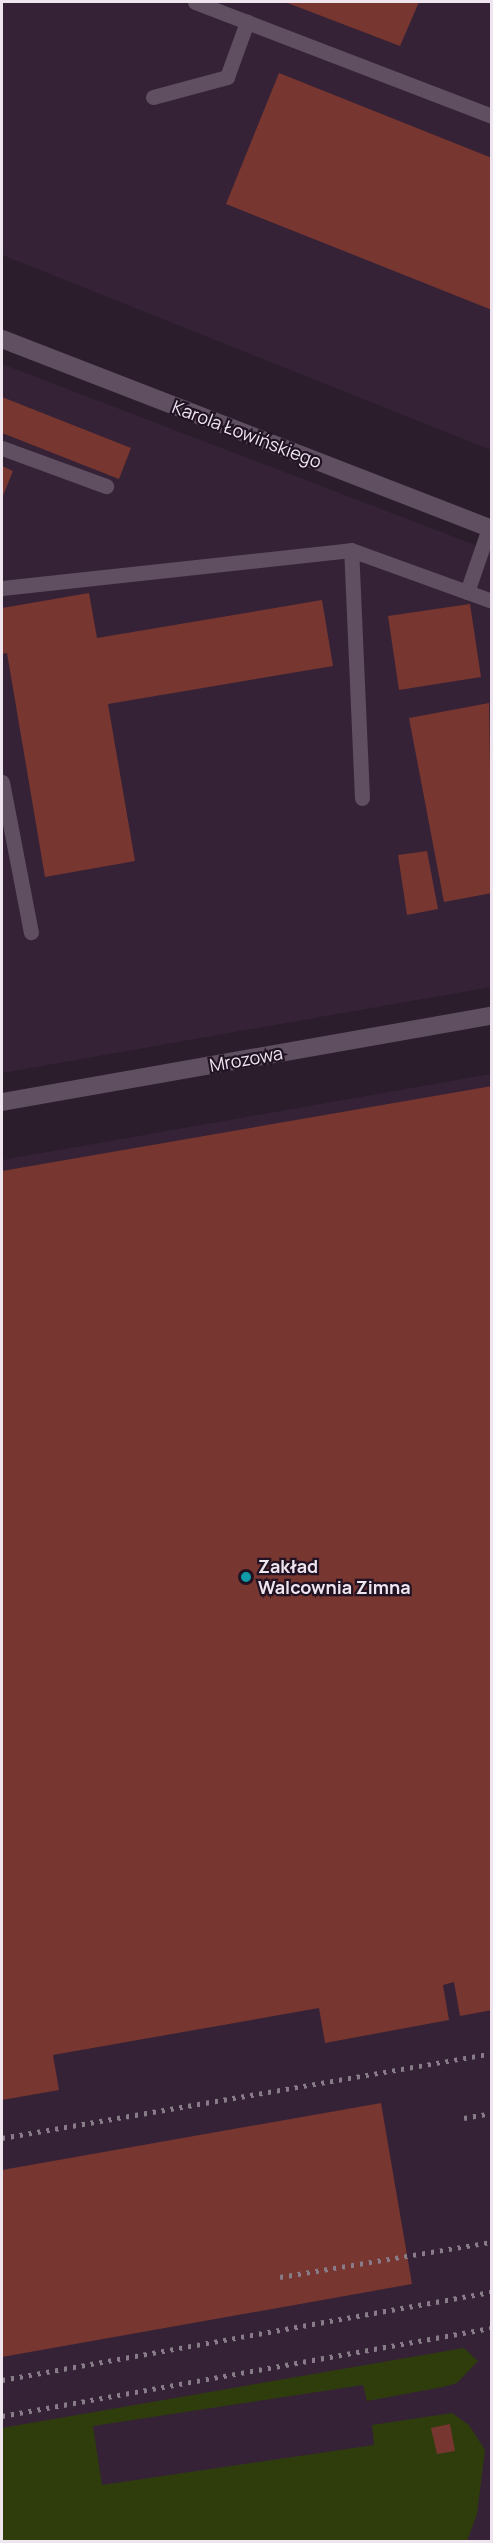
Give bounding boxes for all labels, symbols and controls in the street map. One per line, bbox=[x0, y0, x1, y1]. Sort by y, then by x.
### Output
street label: Karola Łowińskiego bbox=[169, 396, 325, 472]
street label: Mrozowa bbox=[208, 1042, 284, 1076]
place label: Zakład Walcownia Zimna bbox=[258, 1556, 411, 1598]
marker: Zakład Walcownia Zimna bbox=[239, 1570, 253, 1584]

